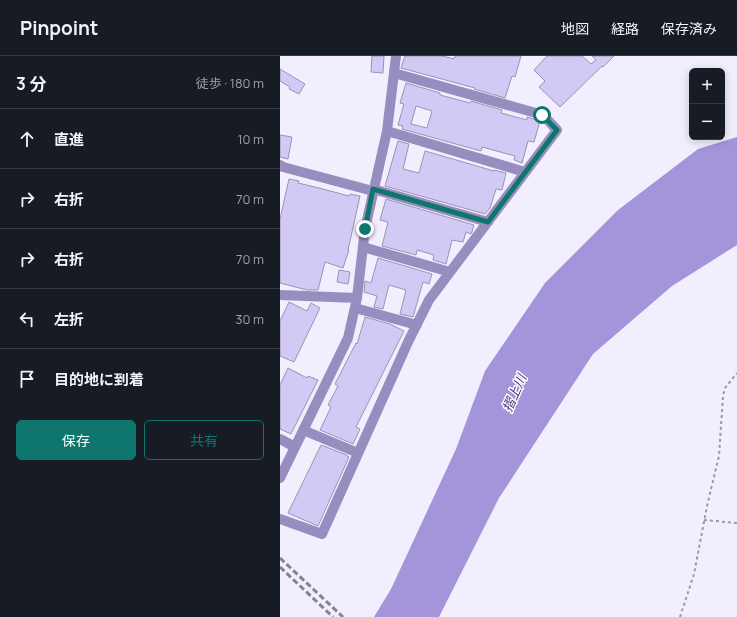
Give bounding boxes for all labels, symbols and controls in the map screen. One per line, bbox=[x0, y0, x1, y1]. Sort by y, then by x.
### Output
text: Pinpoint bbox=[20, 15, 98, 41]
text: 地図 bbox=[561, 19, 589, 38]
text: 経路 bbox=[611, 19, 639, 38]
text: 保存済み bbox=[661, 19, 717, 38]
map controls bbox=[689, 68, 725, 140]
button: + bbox=[689, 68, 725, 104]
text: 3 分 bbox=[16, 72, 46, 95]
text: 徒歩 · 180 m bbox=[196, 74, 264, 92]
button: − bbox=[689, 104, 725, 140]
route start bbox=[533, 106, 551, 124]
icon: ahead bbox=[16, 128, 38, 150]
text: 直進 bbox=[54, 129, 84, 150]
text: 10 m bbox=[237, 130, 264, 148]
icon: right bbox=[16, 188, 38, 210]
text: 右折 bbox=[54, 189, 84, 210]
text: 70 m bbox=[236, 190, 264, 208]
route end bbox=[356, 220, 374, 238]
icon: right bbox=[16, 248, 38, 270]
text: 右折 bbox=[54, 249, 84, 270]
text: 70 m bbox=[236, 250, 264, 268]
icon: left bbox=[16, 308, 38, 330]
text: 左折 bbox=[54, 309, 84, 330]
text: 30 m bbox=[235, 310, 264, 328]
icon: arrive bbox=[16, 368, 38, 390]
text: 目的地に到着 bbox=[54, 369, 144, 390]
water label: 摺上川 bbox=[498, 370, 531, 414]
button: 保存 bbox=[16, 420, 136, 460]
button: 共有 bbox=[144, 420, 264, 460]

